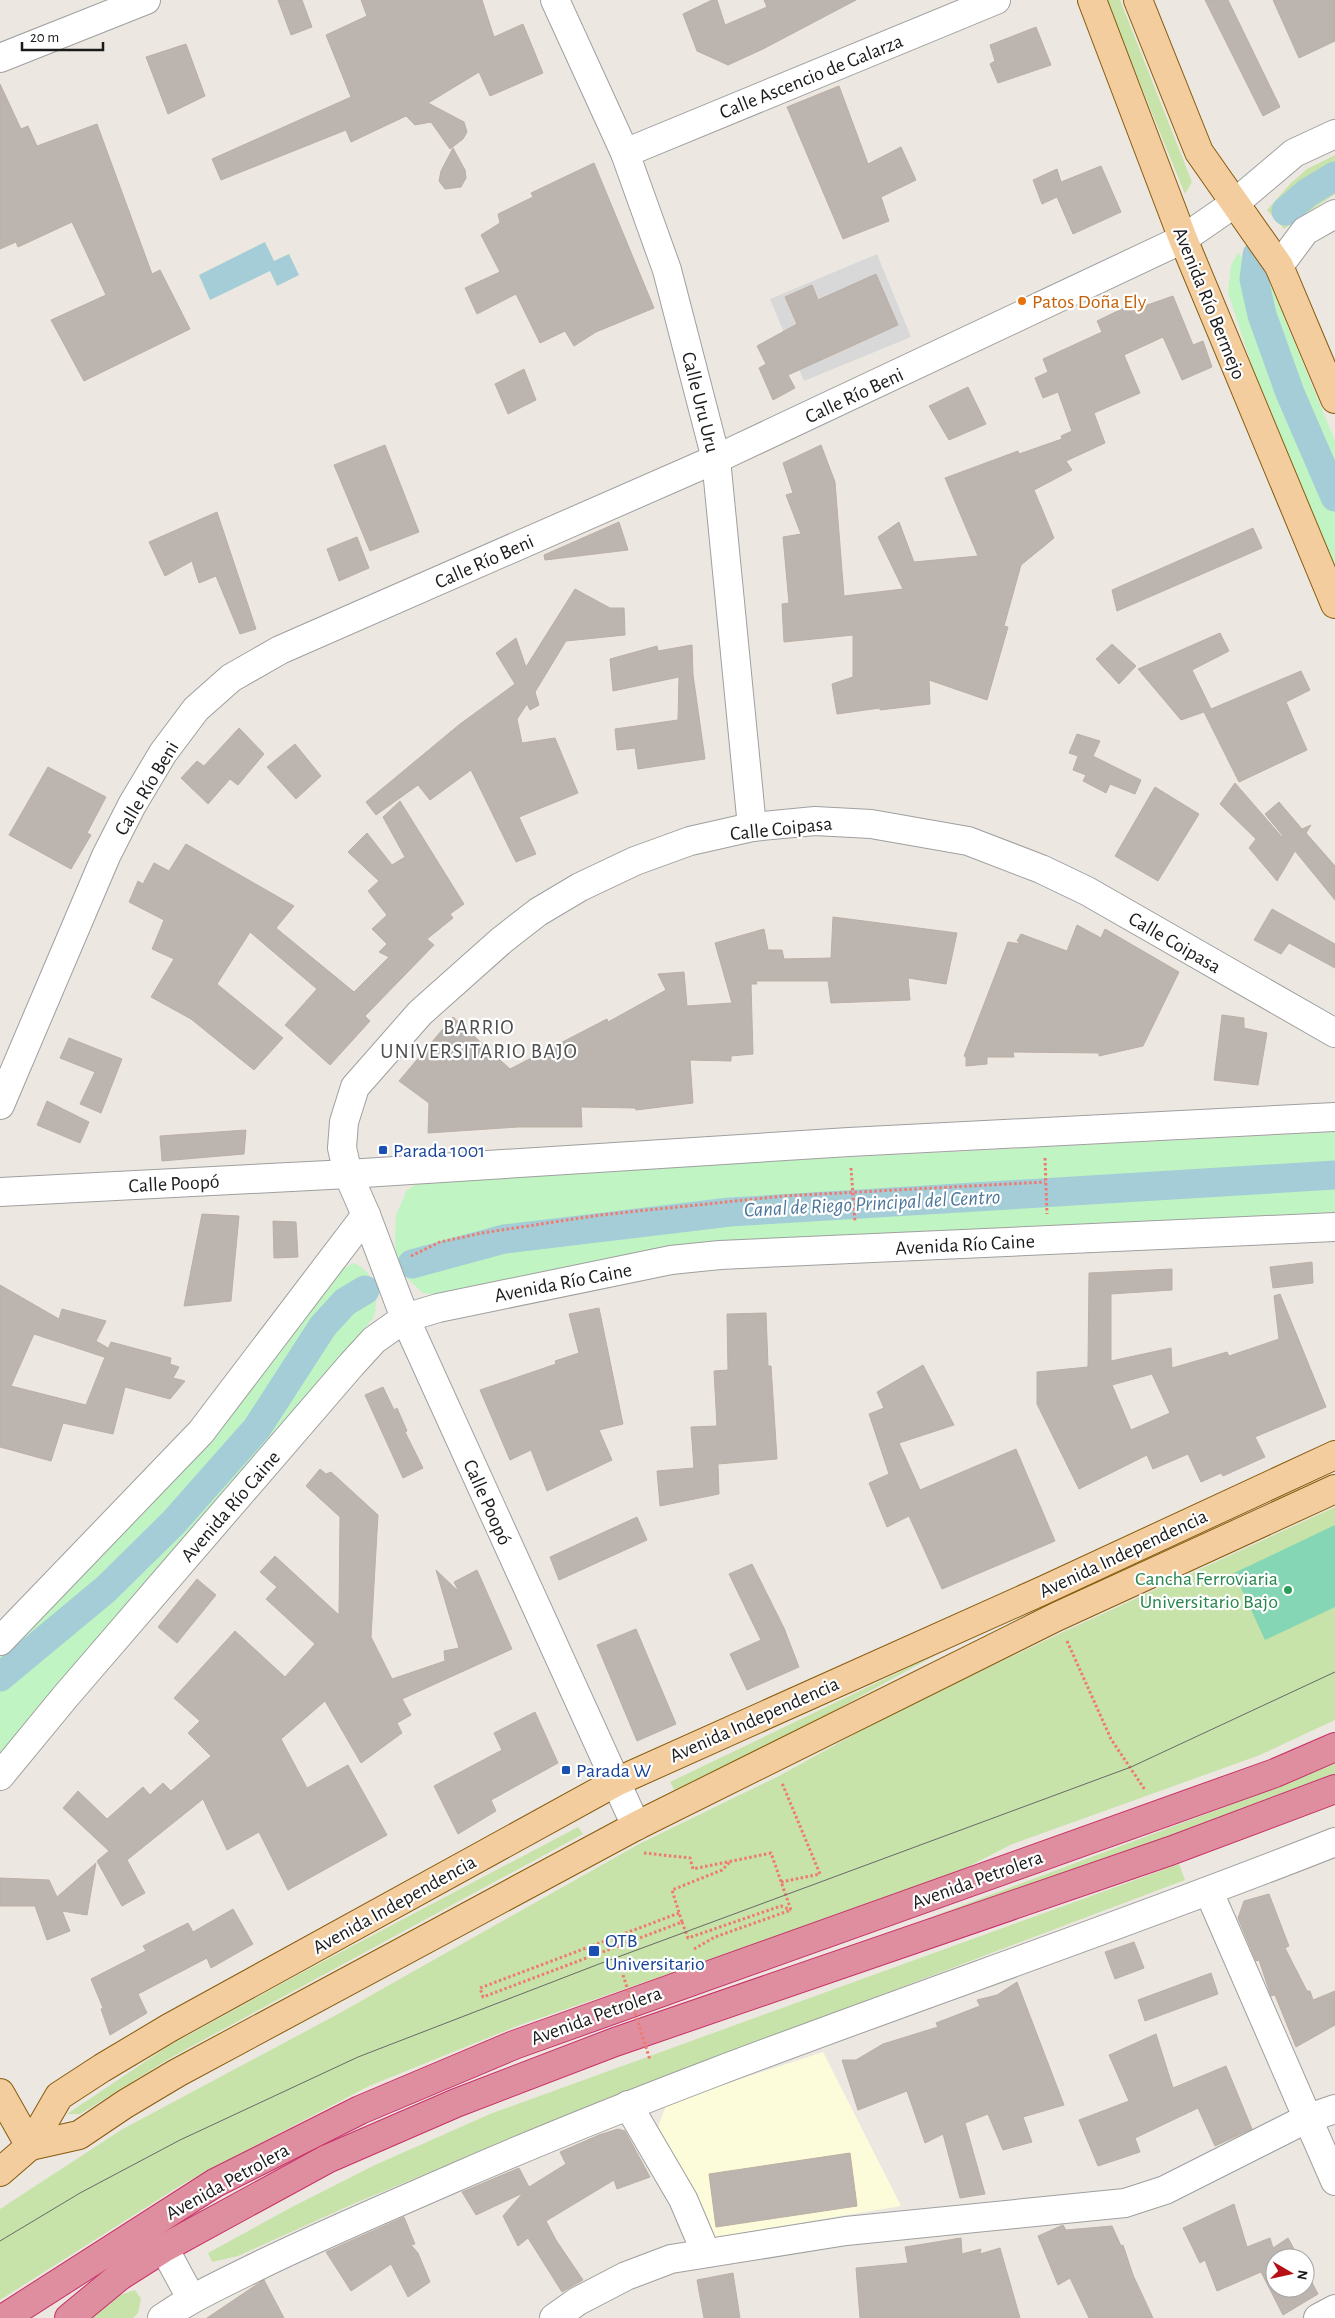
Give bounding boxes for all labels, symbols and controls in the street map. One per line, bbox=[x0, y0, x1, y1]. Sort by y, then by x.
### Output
scale bar bbox=[22, 20, 104, 52]
text: 20 m bbox=[30, 30, 59, 45]
street label: Calle Ascencio de Galarza bbox=[717, 31, 906, 123]
street label: Avenida Río Bermejo bbox=[1169, 224, 1249, 382]
place label: Patos Doña Ely bbox=[1032, 292, 1147, 312]
marker: Patos Doña Ely bbox=[1016, 295, 1028, 307]
street label: Calle Uru Uru bbox=[678, 350, 722, 455]
street label: Calle Río Beni bbox=[802, 364, 907, 427]
street label: Calle Río Beni bbox=[432, 531, 537, 593]
street label: Calle Río Beni bbox=[111, 738, 183, 839]
street label: Calle Coipasa bbox=[729, 814, 833, 844]
street label: Calle Coipasa bbox=[1125, 909, 1224, 977]
district label: BARRIO UNIVERSITARIO BAJO bbox=[380, 1017, 578, 1062]
place label: Parada 1001 bbox=[393, 1141, 485, 1161]
marker: Parada 1001 bbox=[377, 1144, 389, 1156]
street label: Calle Poopó bbox=[128, 1172, 220, 1196]
water label: Canal de Riego Principal del Centro bbox=[743, 1186, 1001, 1222]
street label: Avenida Río Caine bbox=[895, 1231, 1035, 1259]
street label: Avenida Río Caine bbox=[493, 1260, 634, 1306]
street label: Avenida Río Caine bbox=[177, 1447, 284, 1566]
street label: Calle Poopó bbox=[459, 1457, 515, 1548]
street label: Avenida Independencia bbox=[1036, 1506, 1211, 1602]
place label: Cancha Ferroviaria Universitario Bajo bbox=[1135, 1569, 1278, 1612]
marker: Cancha Ferroviaria Universitario Bajo bbox=[1282, 1584, 1294, 1596]
street label: Avenida Independencia bbox=[667, 1674, 842, 1766]
place label: Parada W bbox=[576, 1761, 651, 1781]
marker: Parada W bbox=[560, 1764, 572, 1776]
street label: Avenida Petrolera bbox=[909, 1847, 1045, 1913]
street label: Avenida Independencia bbox=[310, 1852, 479, 1958]
place label: OTB Universitario bbox=[605, 1931, 705, 1974]
marker: OTB Universitario bbox=[587, 1944, 601, 1958]
street label: Avenida Petrolera bbox=[528, 1983, 664, 2049]
street label: Avenida Petrolera bbox=[162, 2140, 293, 2224]
north arrow bbox=[1265, 2248, 1315, 2298]
text: N bbox=[1294, 2269, 1310, 2281]

